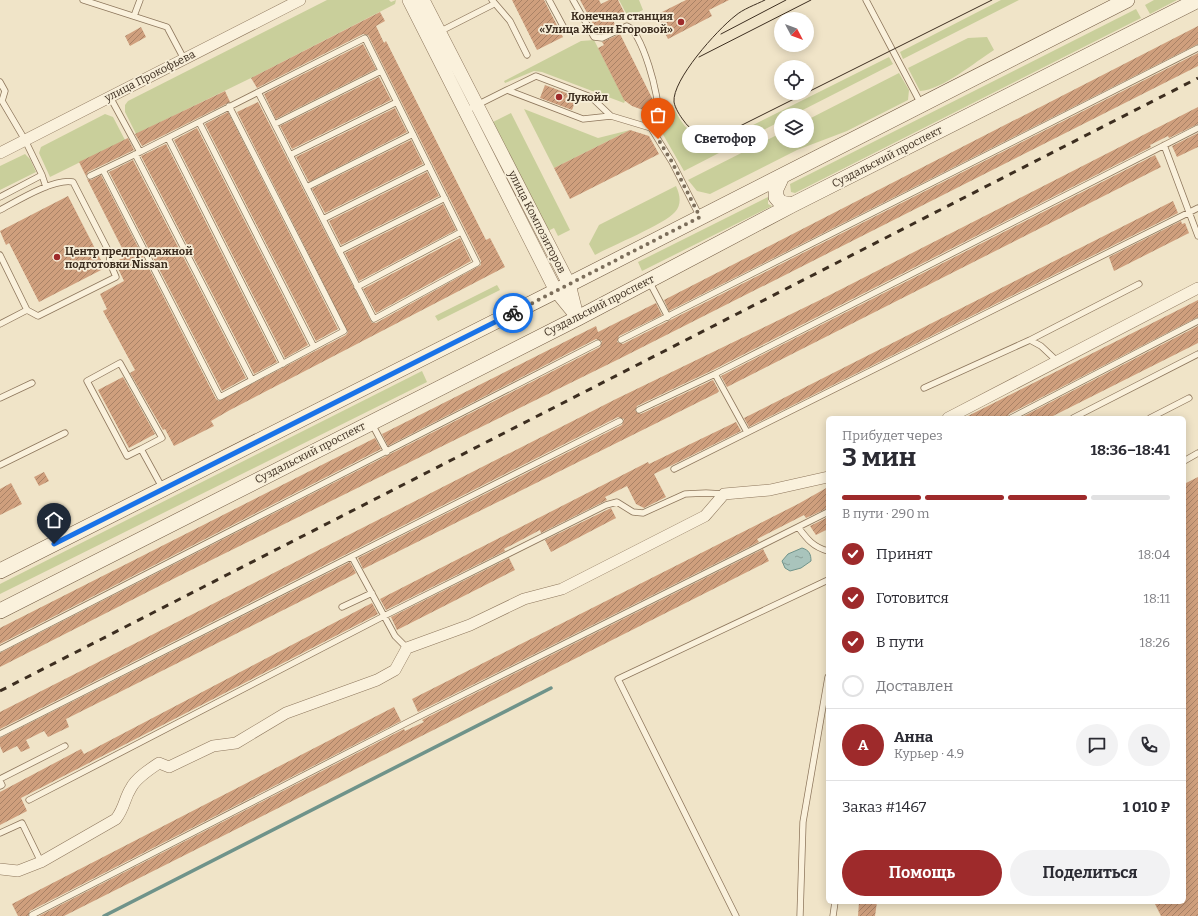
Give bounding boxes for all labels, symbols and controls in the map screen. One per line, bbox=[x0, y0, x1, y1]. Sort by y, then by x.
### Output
place label: Конечная станция «Улица Жени Егоровой» bbox=[539, 10, 674, 36]
north arrow bbox=[774, 12, 814, 52]
map controls bbox=[774, 12, 814, 148]
marker: Конечная станция «Улица Жени Егоровой» bbox=[676, 17, 686, 27]
street label: улица Прокофьева bbox=[102, 48, 197, 105]
button: locate bbox=[774, 60, 814, 100]
place label: Лукойл bbox=[567, 91, 608, 104]
marker: Лукойл bbox=[554, 92, 564, 102]
pin bbox=[641, 98, 675, 139]
icon: bag bbox=[647, 104, 669, 126]
button: layers bbox=[774, 108, 814, 148]
street label: Суздальский проспект bbox=[830, 123, 945, 190]
callout: Светофор bbox=[682, 125, 768, 153]
text: Светофор bbox=[694, 131, 756, 146]
street label: улица Композиторов bbox=[505, 168, 569, 275]
place label: Центр предпродажной подготовки Nissan bbox=[65, 245, 193, 271]
marker: Центр предпродажной подготовки Nissan bbox=[52, 252, 62, 262]
street label: Суздальский проспект bbox=[542, 272, 657, 339]
courier bbox=[493, 293, 533, 333]
icon: bike bbox=[502, 302, 524, 324]
street label: Суздальский проспект bbox=[253, 419, 368, 486]
text: Прибудет через bbox=[842, 428, 943, 443]
text: 18:36–18:41 bbox=[1090, 441, 1170, 459]
text: 3 мин bbox=[842, 442, 916, 473]
pin bbox=[37, 503, 71, 544]
text: В пути · 290 m bbox=[842, 506, 930, 521]
icon: home bbox=[43, 509, 65, 531]
icon: check bbox=[842, 543, 864, 565]
text: Принят bbox=[876, 545, 932, 563]
text: 18:04 bbox=[1138, 547, 1170, 562]
icon: check bbox=[842, 587, 864, 609]
text: Готовится bbox=[876, 589, 949, 607]
text: 18:11 bbox=[1144, 591, 1170, 606]
icon: check bbox=[842, 631, 864, 653]
text: В пути bbox=[876, 633, 924, 651]
text: 18:26 bbox=[1139, 635, 1170, 650]
text: Доставлен bbox=[876, 677, 953, 695]
button: chat bbox=[1076, 724, 1118, 766]
button: phone bbox=[1128, 724, 1170, 766]
text: Анна bbox=[894, 728, 933, 746]
text: А bbox=[858, 736, 868, 754]
text: Курьер · 4.9 bbox=[894, 746, 964, 761]
text: Заказ #1467 bbox=[842, 798, 926, 816]
text: 1 010 ₽ bbox=[1123, 798, 1170, 816]
button: Помощь bbox=[842, 850, 1002, 896]
button: Поделиться bbox=[1010, 850, 1170, 896]

